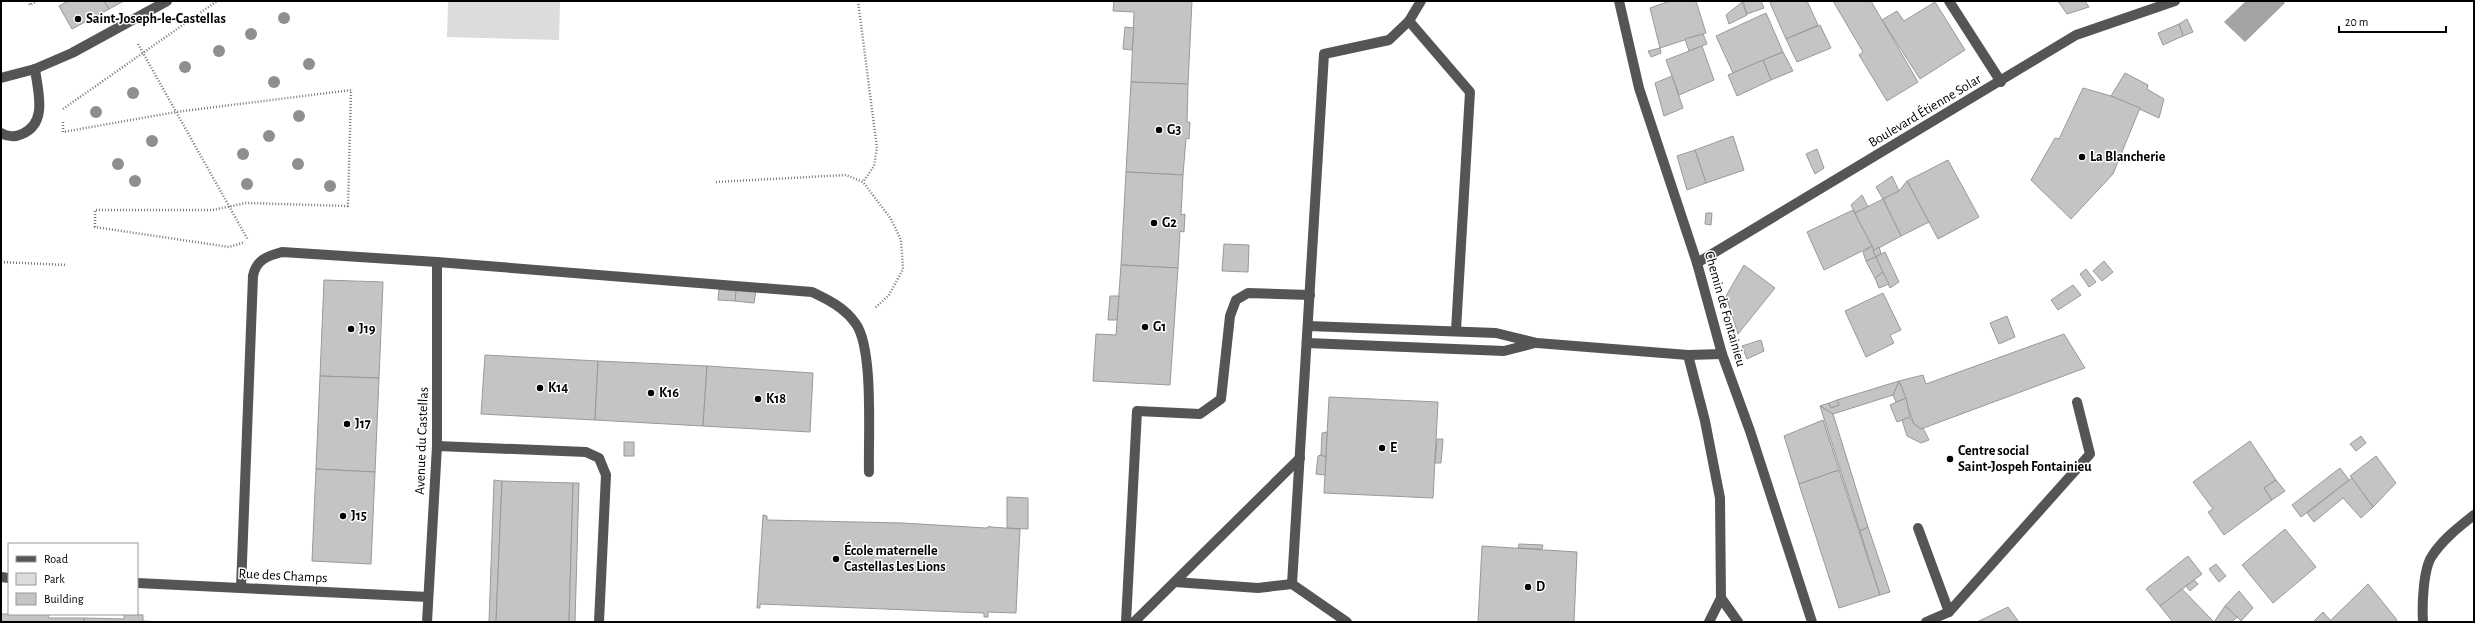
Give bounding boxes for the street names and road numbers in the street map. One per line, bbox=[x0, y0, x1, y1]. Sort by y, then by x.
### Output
street label: Boulevard Étienne Solar bbox=[1865, 69, 1984, 150]
street label: Chemin de Fontainieu bbox=[1702, 250, 1748, 368]
street label: Avenue du Castellas bbox=[413, 387, 431, 495]
street label: Rue des Champs bbox=[238, 567, 328, 585]

